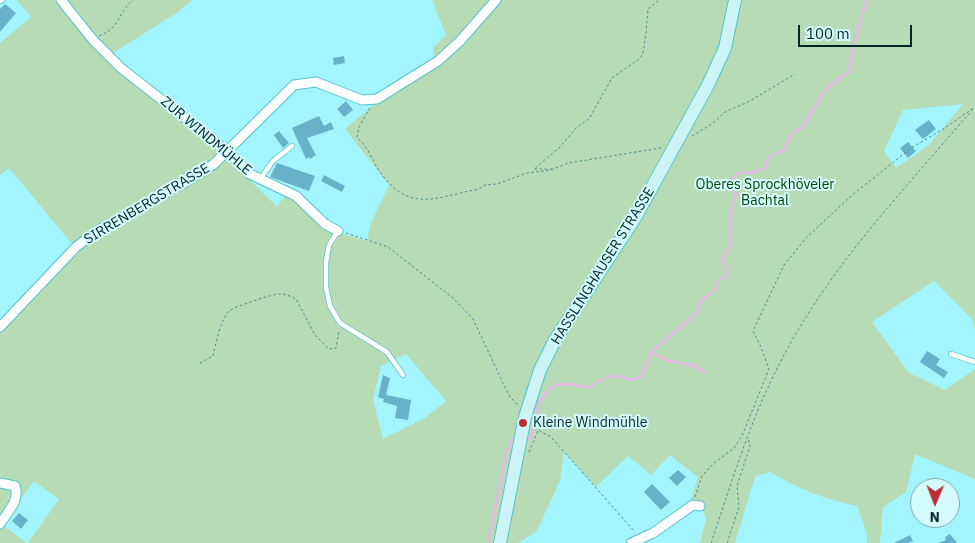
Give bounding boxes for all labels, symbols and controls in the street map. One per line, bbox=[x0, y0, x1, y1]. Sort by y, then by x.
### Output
scale bar bbox=[800, 15, 914, 47]
text: 100 m bbox=[806, 24, 850, 43]
street label: ZUR WINDMÜHLE bbox=[157, 93, 255, 179]
street label: SIRRENBERGSTRASSE bbox=[81, 160, 213, 248]
park label: Oberes Sprockhöveler Bachtal bbox=[696, 177, 834, 210]
street label: HASSLINGHAUSER STRASSE bbox=[548, 184, 658, 348]
place label: Kleine Windmühle bbox=[533, 415, 647, 431]
marker: Kleine Windmühle bbox=[517, 417, 529, 429]
north arrow bbox=[910, 478, 960, 528]
text: N bbox=[930, 508, 940, 526]

